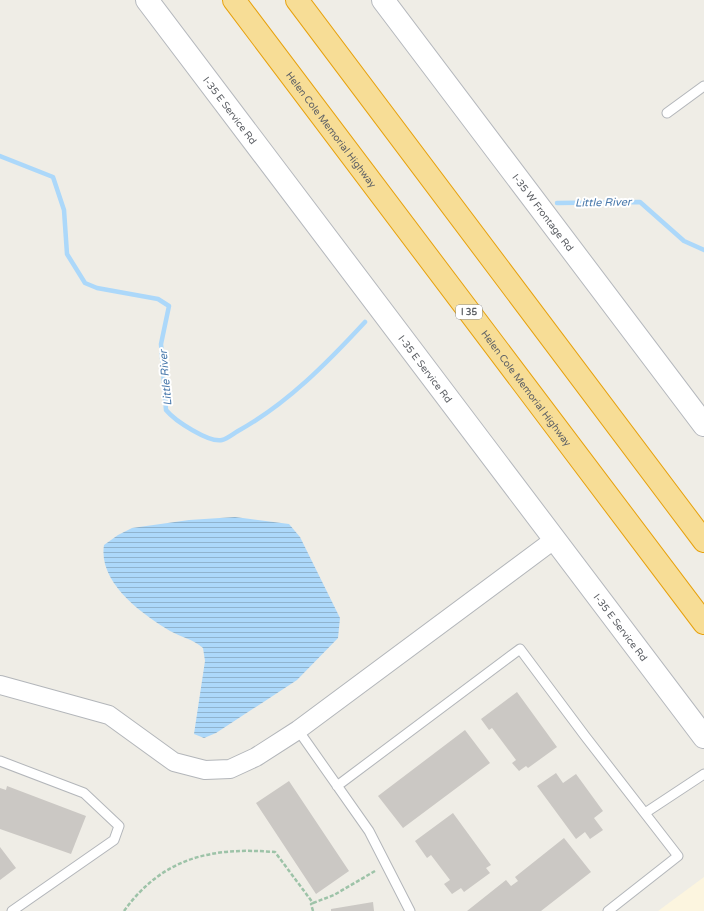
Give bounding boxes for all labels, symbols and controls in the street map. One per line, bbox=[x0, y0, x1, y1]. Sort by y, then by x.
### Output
street label: Helen Cole Memorial Highway bbox=[283, 70, 379, 191]
street label: I-35 E Service Rd bbox=[200, 75, 259, 147]
street label: I-35 W Frontage Rd bbox=[509, 172, 576, 254]
water label: Little River bbox=[575, 195, 633, 209]
road number: I 35 bbox=[456, 305, 482, 319]
street label: Helen Cole Memorial Highway bbox=[478, 328, 574, 449]
street label: I-35 E Service Rd bbox=[395, 333, 454, 405]
water label: Little River bbox=[156, 348, 174, 406]
street label: I-35 E Service Rd bbox=[591, 591, 650, 664]

